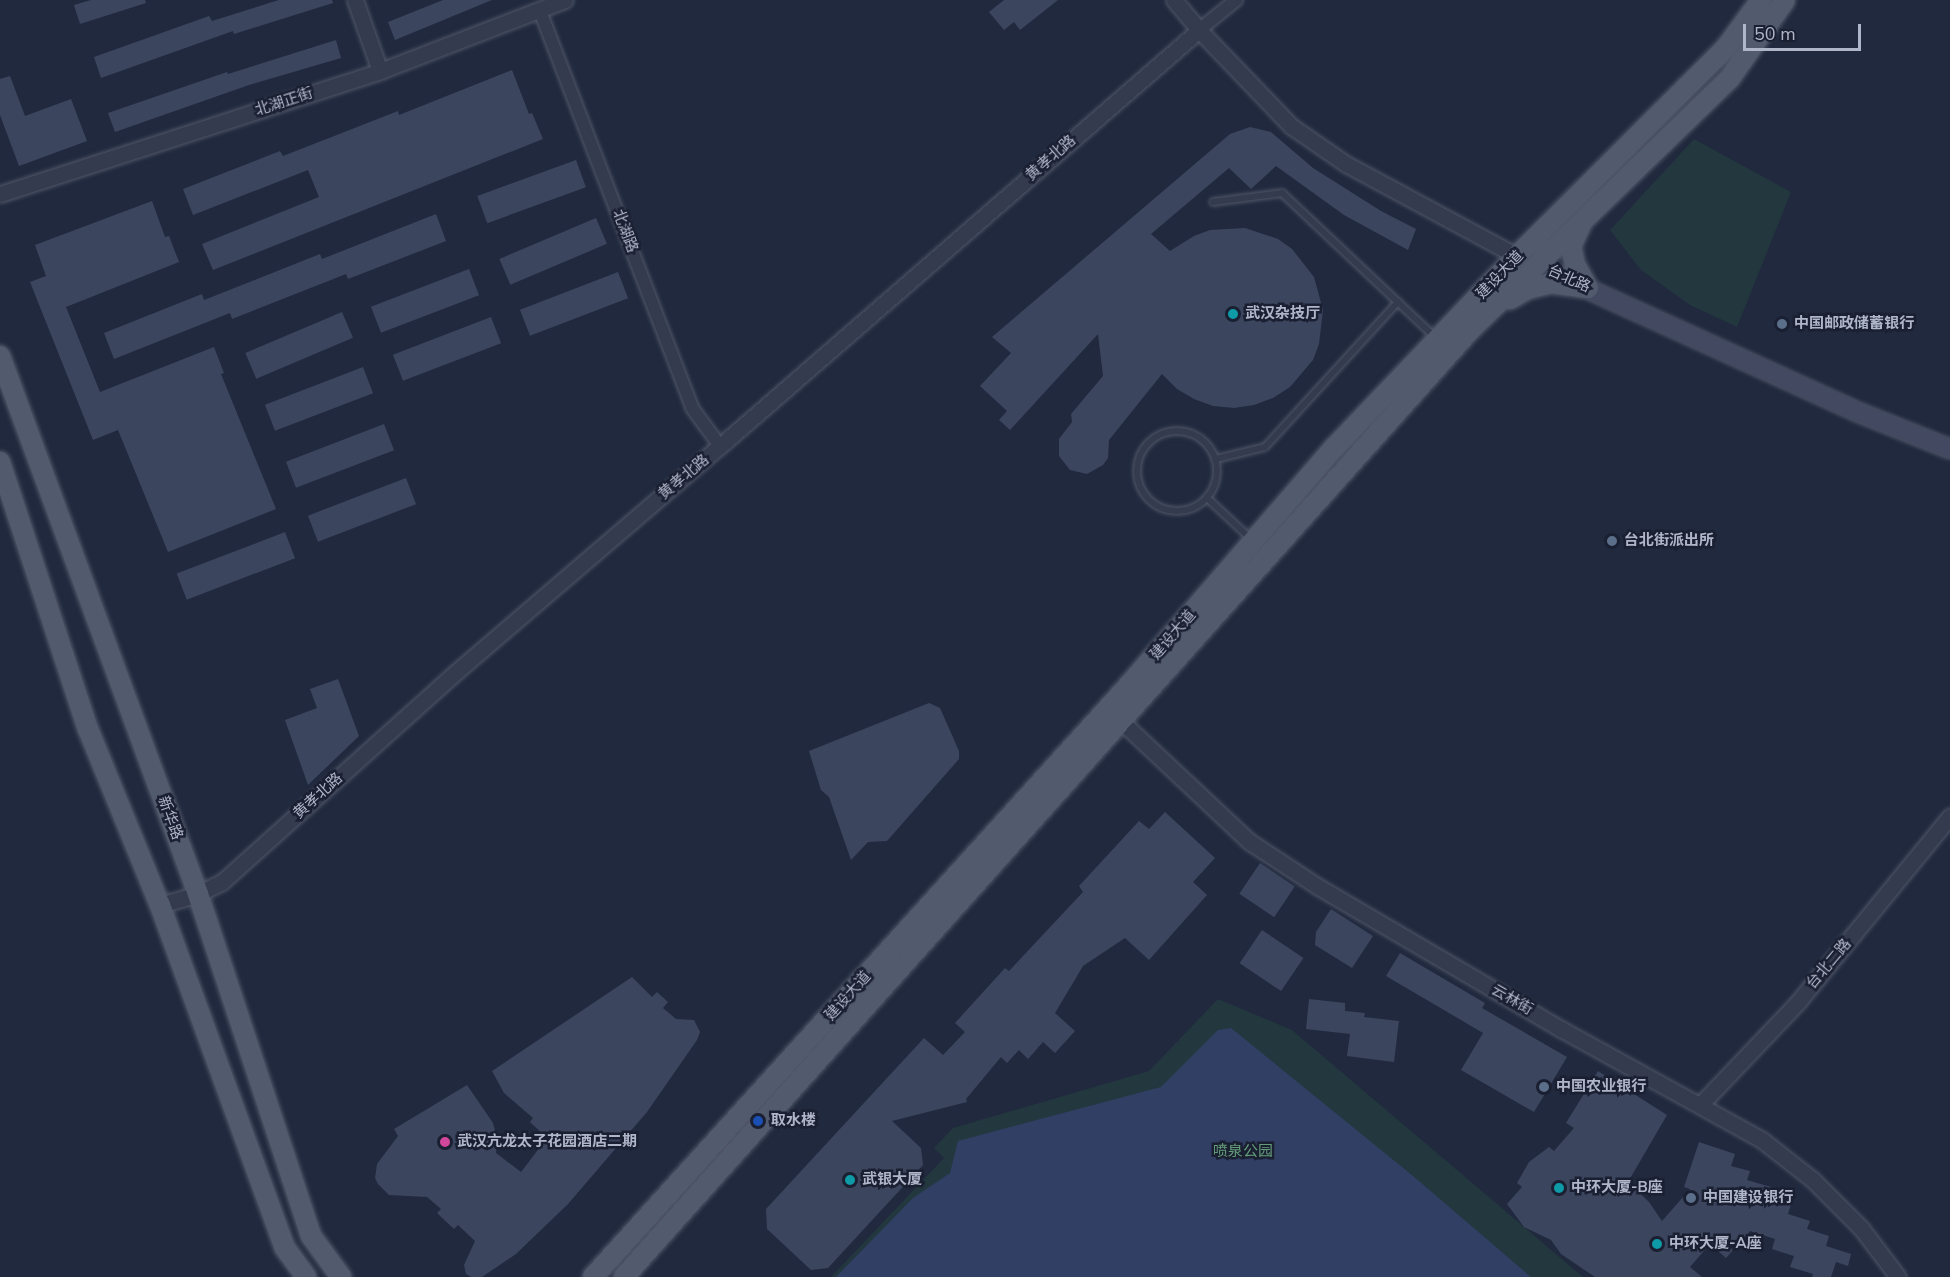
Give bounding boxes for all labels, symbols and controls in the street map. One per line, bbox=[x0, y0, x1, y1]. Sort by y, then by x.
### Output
scale bar bbox=[1746, 12, 1864, 50]
text: 50 m bbox=[1754, 22, 1796, 46]
street label: 北湖正街 bbox=[253, 84, 315, 120]
street label: 黄孝北路 bbox=[1022, 132, 1080, 184]
street label: 北湖路 bbox=[609, 207, 641, 255]
street label: 建设大道 bbox=[1473, 247, 1527, 303]
street label: 台北路 bbox=[1545, 262, 1593, 296]
place label: 武汉杂技厅 bbox=[1245, 305, 1320, 323]
marker: 武汉杂技厅 bbox=[1226, 307, 1240, 321]
place label: 中国邮政储蓄银行 bbox=[1794, 315, 1914, 333]
marker: 中国邮政储蓄银行 bbox=[1775, 317, 1789, 331]
street label: 黄孝北路 bbox=[655, 451, 713, 503]
place label: 台北街派出所 bbox=[1624, 532, 1714, 550]
marker: 台北街派出所 bbox=[1605, 534, 1619, 548]
street label: 建设大道 bbox=[1147, 606, 1199, 664]
street label: 黄孝北路 bbox=[290, 769, 346, 823]
street label: 新华路 bbox=[154, 794, 186, 842]
street label: 台北二路 bbox=[1803, 935, 1855, 993]
street label: 建设大道 bbox=[821, 968, 875, 1024]
street label: 云林街 bbox=[1488, 981, 1536, 1019]
place label: 中国农业银行 bbox=[1556, 1078, 1646, 1096]
marker: 中国农业银行 bbox=[1537, 1080, 1551, 1094]
marker: 取水楼 bbox=[749, 1112, 767, 1130]
place label: 取水楼 bbox=[771, 1112, 816, 1130]
place label: 武汉亢龙太子花园酒店二期 bbox=[457, 1133, 637, 1151]
marker: 武汉亢龙太子花园酒店二期 bbox=[438, 1135, 452, 1149]
park label: 喷泉公园 bbox=[1213, 1143, 1273, 1161]
place label: 武银大厦 bbox=[862, 1171, 922, 1189]
marker: 武银大厦 bbox=[843, 1173, 857, 1187]
place label: 中环大厦-B座 bbox=[1571, 1179, 1663, 1197]
marker: 中环大厦-B座 bbox=[1552, 1181, 1566, 1195]
place label: 中国建设银行 bbox=[1703, 1189, 1793, 1207]
marker: 中国建设银行 bbox=[1684, 1191, 1698, 1205]
place label: 中环大厦-A座 bbox=[1669, 1235, 1761, 1253]
marker: 中环大厦-A座 bbox=[1650, 1237, 1664, 1251]

